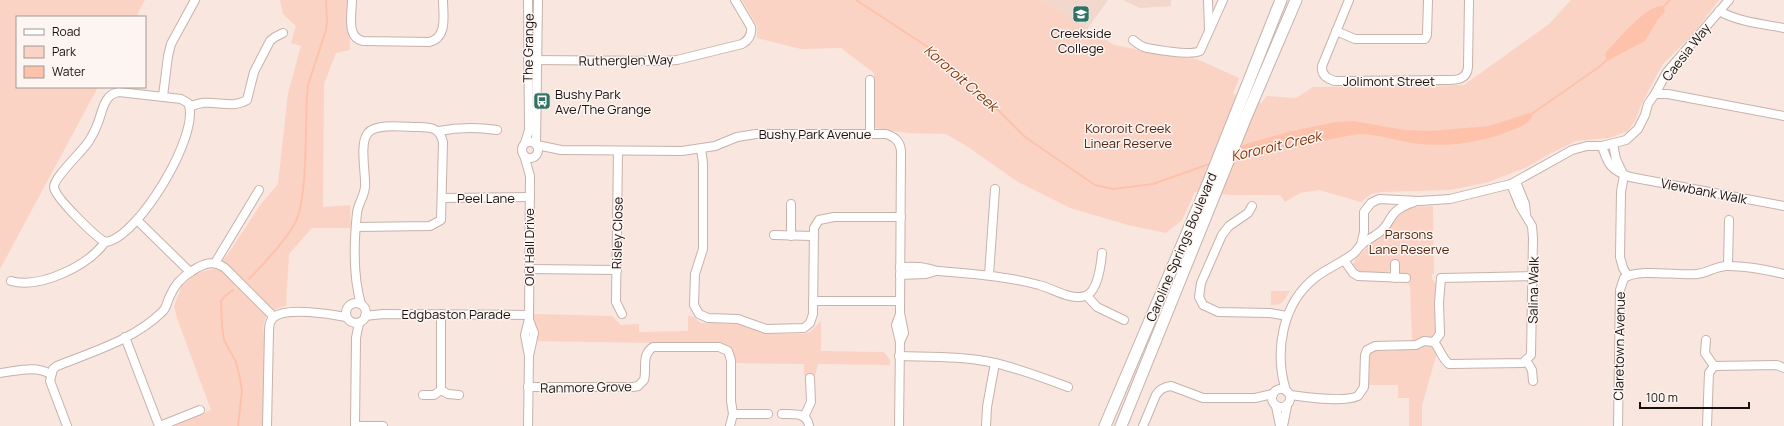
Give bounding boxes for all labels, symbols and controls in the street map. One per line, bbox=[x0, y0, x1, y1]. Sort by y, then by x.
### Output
school or university icon: Creekside College bbox=[1071, 4, 1091, 24]
street label: The Grange bbox=[518, 13, 538, 83]
legend bbox=[16, 16, 146, 88]
street label: Caesia Way bbox=[1658, 19, 1714, 85]
text: Road bbox=[52, 23, 80, 40]
place label: Creekside College bbox=[1051, 24, 1112, 57]
water label: Kororoit Creek bbox=[920, 40, 1004, 116]
text: Park bbox=[52, 43, 77, 60]
street label: Rutherglen Way bbox=[579, 50, 674, 70]
text: Water bbox=[52, 63, 86, 80]
street label: Jolimont Street bbox=[1343, 72, 1435, 90]
place label: Bushy Park Ave/The Grange bbox=[555, 85, 652, 118]
bus stop icon: Bushy Park Ave/The Grange bbox=[532, 91, 552, 111]
park label: Kororoit Creek Linear Reserve bbox=[1084, 119, 1172, 152]
street label: Bushy Park Avenue bbox=[759, 125, 872, 143]
water label: Kororoit Creek bbox=[1229, 125, 1325, 165]
street label: Caroline Springs Boulevard bbox=[1141, 170, 1221, 324]
street label: Viewbank Walk bbox=[1659, 174, 1749, 208]
street label: Peel Lane bbox=[457, 189, 515, 207]
street label: Risley Close bbox=[607, 196, 627, 269]
street label: Old Hall Drive bbox=[520, 208, 538, 286]
park label: Parsons Lane Reserve bbox=[1369, 225, 1450, 258]
street label: Salina Walk bbox=[1523, 256, 1543, 324]
street label: Claretown Avenue bbox=[1609, 291, 1629, 401]
street label: Edgbaston Parade bbox=[401, 305, 511, 323]
street label: Ranmore Grove bbox=[540, 377, 632, 397]
scale bar bbox=[1640, 384, 1749, 410]
text: 100 m bbox=[1646, 389, 1678, 406]

